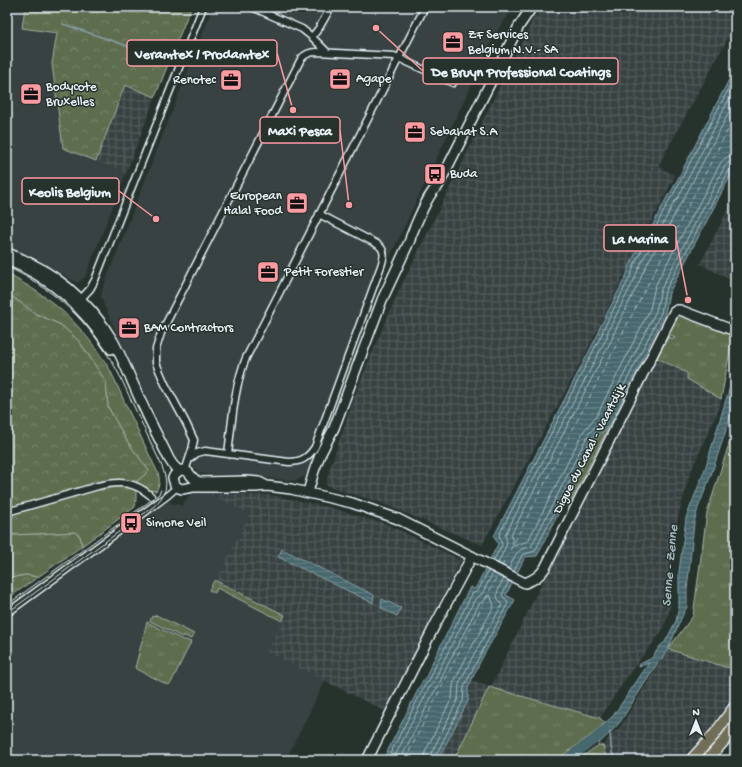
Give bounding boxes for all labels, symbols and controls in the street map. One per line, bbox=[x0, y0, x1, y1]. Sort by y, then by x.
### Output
place label: ZF Services Belgium N.V.- SA bbox=[467, 28, 559, 58]
office icon: ZF Services Belgium N.V.- SA bbox=[440, 29, 466, 55]
callout: Veramtex / Prodamtex bbox=[127, 40, 277, 66]
text: Veramtex / Prodamtex bbox=[134, 47, 270, 64]
callout: De Bruyn Professional Coatings bbox=[423, 58, 618, 84]
text: De Bruyn Professional Coatings bbox=[429, 65, 611, 82]
office icon: Agape bbox=[327, 66, 353, 92]
office icon: Renotec bbox=[218, 67, 244, 93]
place label: Agape bbox=[356, 72, 392, 87]
place label: Renotec bbox=[173, 73, 217, 88]
place label: Bodycote Bruxelles bbox=[45, 80, 97, 110]
office icon: Bodycote Bruxelles bbox=[18, 81, 44, 107]
callout: Maxi Pesca bbox=[260, 117, 340, 143]
office icon: Sebahat S.A bbox=[402, 119, 428, 145]
text: Maxi Pesca bbox=[268, 124, 333, 141]
place label: Sebahat S.A bbox=[430, 125, 499, 140]
bus stop icon: Buda bbox=[422, 161, 448, 187]
place label: Buda bbox=[449, 167, 478, 182]
callout: Keolis Belgium bbox=[22, 178, 119, 204]
text: Keolis Belgium bbox=[28, 185, 111, 202]
place label: European Halal Food bbox=[224, 189, 283, 219]
office icon: European Halal Food bbox=[284, 190, 310, 216]
callout: La Marina bbox=[604, 225, 676, 251]
text: La Marina bbox=[612, 232, 669, 249]
office icon: Petit Forestier bbox=[255, 259, 281, 285]
place label: Petit Forestier bbox=[283, 265, 365, 280]
office icon: BAM Contractors bbox=[116, 315, 142, 341]
place label: BAM Contractors bbox=[143, 321, 235, 336]
street label: Digue du Canal - Vaartdijk bbox=[550, 380, 630, 517]
bus stop icon: Simone Veil bbox=[118, 510, 144, 536]
place label: Simone Veil bbox=[146, 516, 207, 531]
water label: Senne - Zenne bbox=[659, 524, 683, 608]
north arrow bbox=[676, 701, 716, 741]
text: N bbox=[692, 707, 700, 719]

